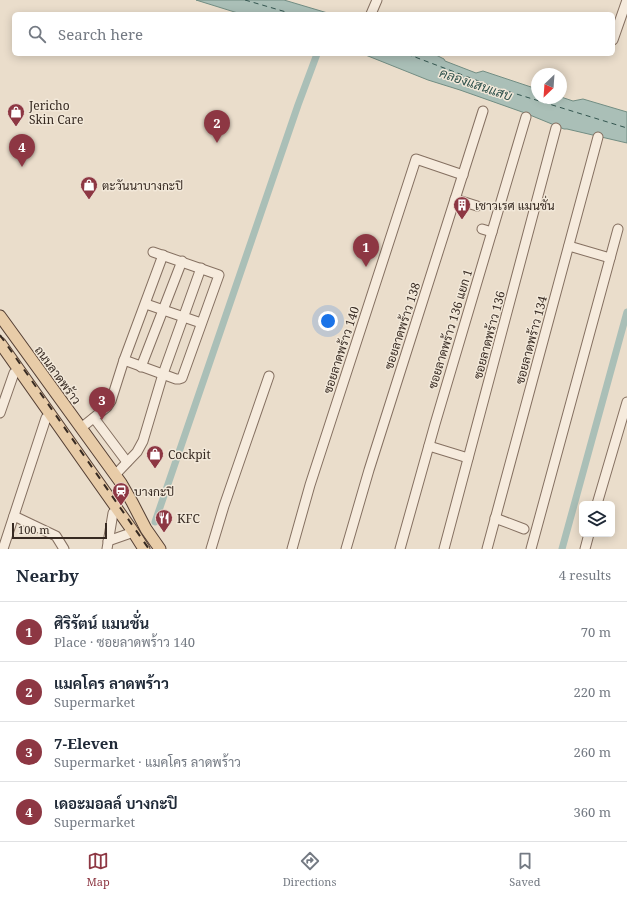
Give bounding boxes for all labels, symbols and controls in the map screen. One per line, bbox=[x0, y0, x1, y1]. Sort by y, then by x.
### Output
search box bbox=[12, 12, 615, 56]
icon: search bbox=[26, 23, 48, 45]
text: Search here bbox=[58, 24, 143, 44]
water label: คลองแสนแสบ bbox=[437, 63, 515, 105]
north arrow bbox=[531, 68, 567, 104]
place label: Jericho Skin Care bbox=[28, 97, 83, 128]
shop icon: Jericho Skin Care bbox=[6, 102, 26, 127]
pin: 2 bbox=[204, 110, 230, 143]
pin: 4 bbox=[9, 134, 35, 167]
shop icon: ตะวันนาบางกะปิ bbox=[79, 175, 99, 200]
place label: ตะวันนาบางกะปิ bbox=[102, 177, 183, 194]
building icon: เชาวเรศ แมนชั่น bbox=[452, 195, 472, 220]
place label: เชาวเรศ แมนชั่น bbox=[475, 195, 555, 214]
pin: 1 bbox=[353, 234, 379, 267]
street label: ซอยลาดพร้าว 136 แยก 1 bbox=[424, 267, 476, 391]
street label: ซอยลาดพร้าว 138 bbox=[380, 280, 424, 372]
street label: ซอยลาดพร้าว 136 bbox=[469, 289, 509, 381]
street label: ซอยลาดพร้าว 134 bbox=[511, 294, 551, 386]
street label: ซอยลาดพร้าว 140 bbox=[319, 304, 363, 396]
your location bbox=[318, 311, 338, 331]
street label: ถนนลาดพร้าว bbox=[31, 342, 85, 408]
pin: 3 bbox=[89, 387, 115, 420]
shop icon: Cockpit bbox=[145, 444, 165, 469]
place label: Cockpit bbox=[168, 446, 211, 463]
station icon: บางกะปิ bbox=[111, 481, 131, 506]
place label: บางกะปิ bbox=[134, 483, 174, 500]
map controls bbox=[579, 501, 615, 537]
button: layers bbox=[579, 501, 615, 537]
restaurant icon: KFC bbox=[154, 508, 174, 533]
place label: KFC bbox=[177, 510, 200, 527]
scale bar bbox=[12, 521, 107, 540]
text: 100 m bbox=[18, 522, 50, 537]
text: Nearby bbox=[16, 564, 79, 587]
text: 4 results bbox=[559, 566, 611, 584]
text: ศิริรัตน์ แมนชั่น bbox=[54, 613, 149, 633]
text: 1 bbox=[25, 623, 33, 641]
text: 70 m bbox=[581, 623, 611, 641]
text: Place · ซอยลาดพร้าว 140 bbox=[54, 633, 195, 651]
text: แมคโคร ลาดพร้าว bbox=[54, 673, 169, 693]
text: 2 bbox=[25, 683, 33, 701]
text: 220 m bbox=[574, 683, 611, 701]
text: Supermarket bbox=[54, 693, 135, 711]
text: 7-Eleven bbox=[54, 733, 118, 753]
text: 3 bbox=[25, 743, 33, 761]
text: 260 m bbox=[574, 743, 611, 761]
text: Supermarket · แมคโคร ลาดพร้าว bbox=[54, 753, 241, 771]
text: เดอะมอลล์ บางกะปิ bbox=[54, 793, 178, 813]
text: 4 bbox=[25, 803, 33, 821]
text: 360 m bbox=[574, 803, 611, 821]
text: Supermarket bbox=[54, 813, 135, 831]
tab: Map bbox=[86, 850, 110, 889]
tab: Directions bbox=[283, 850, 336, 889]
tab: Saved bbox=[509, 850, 541, 889]

